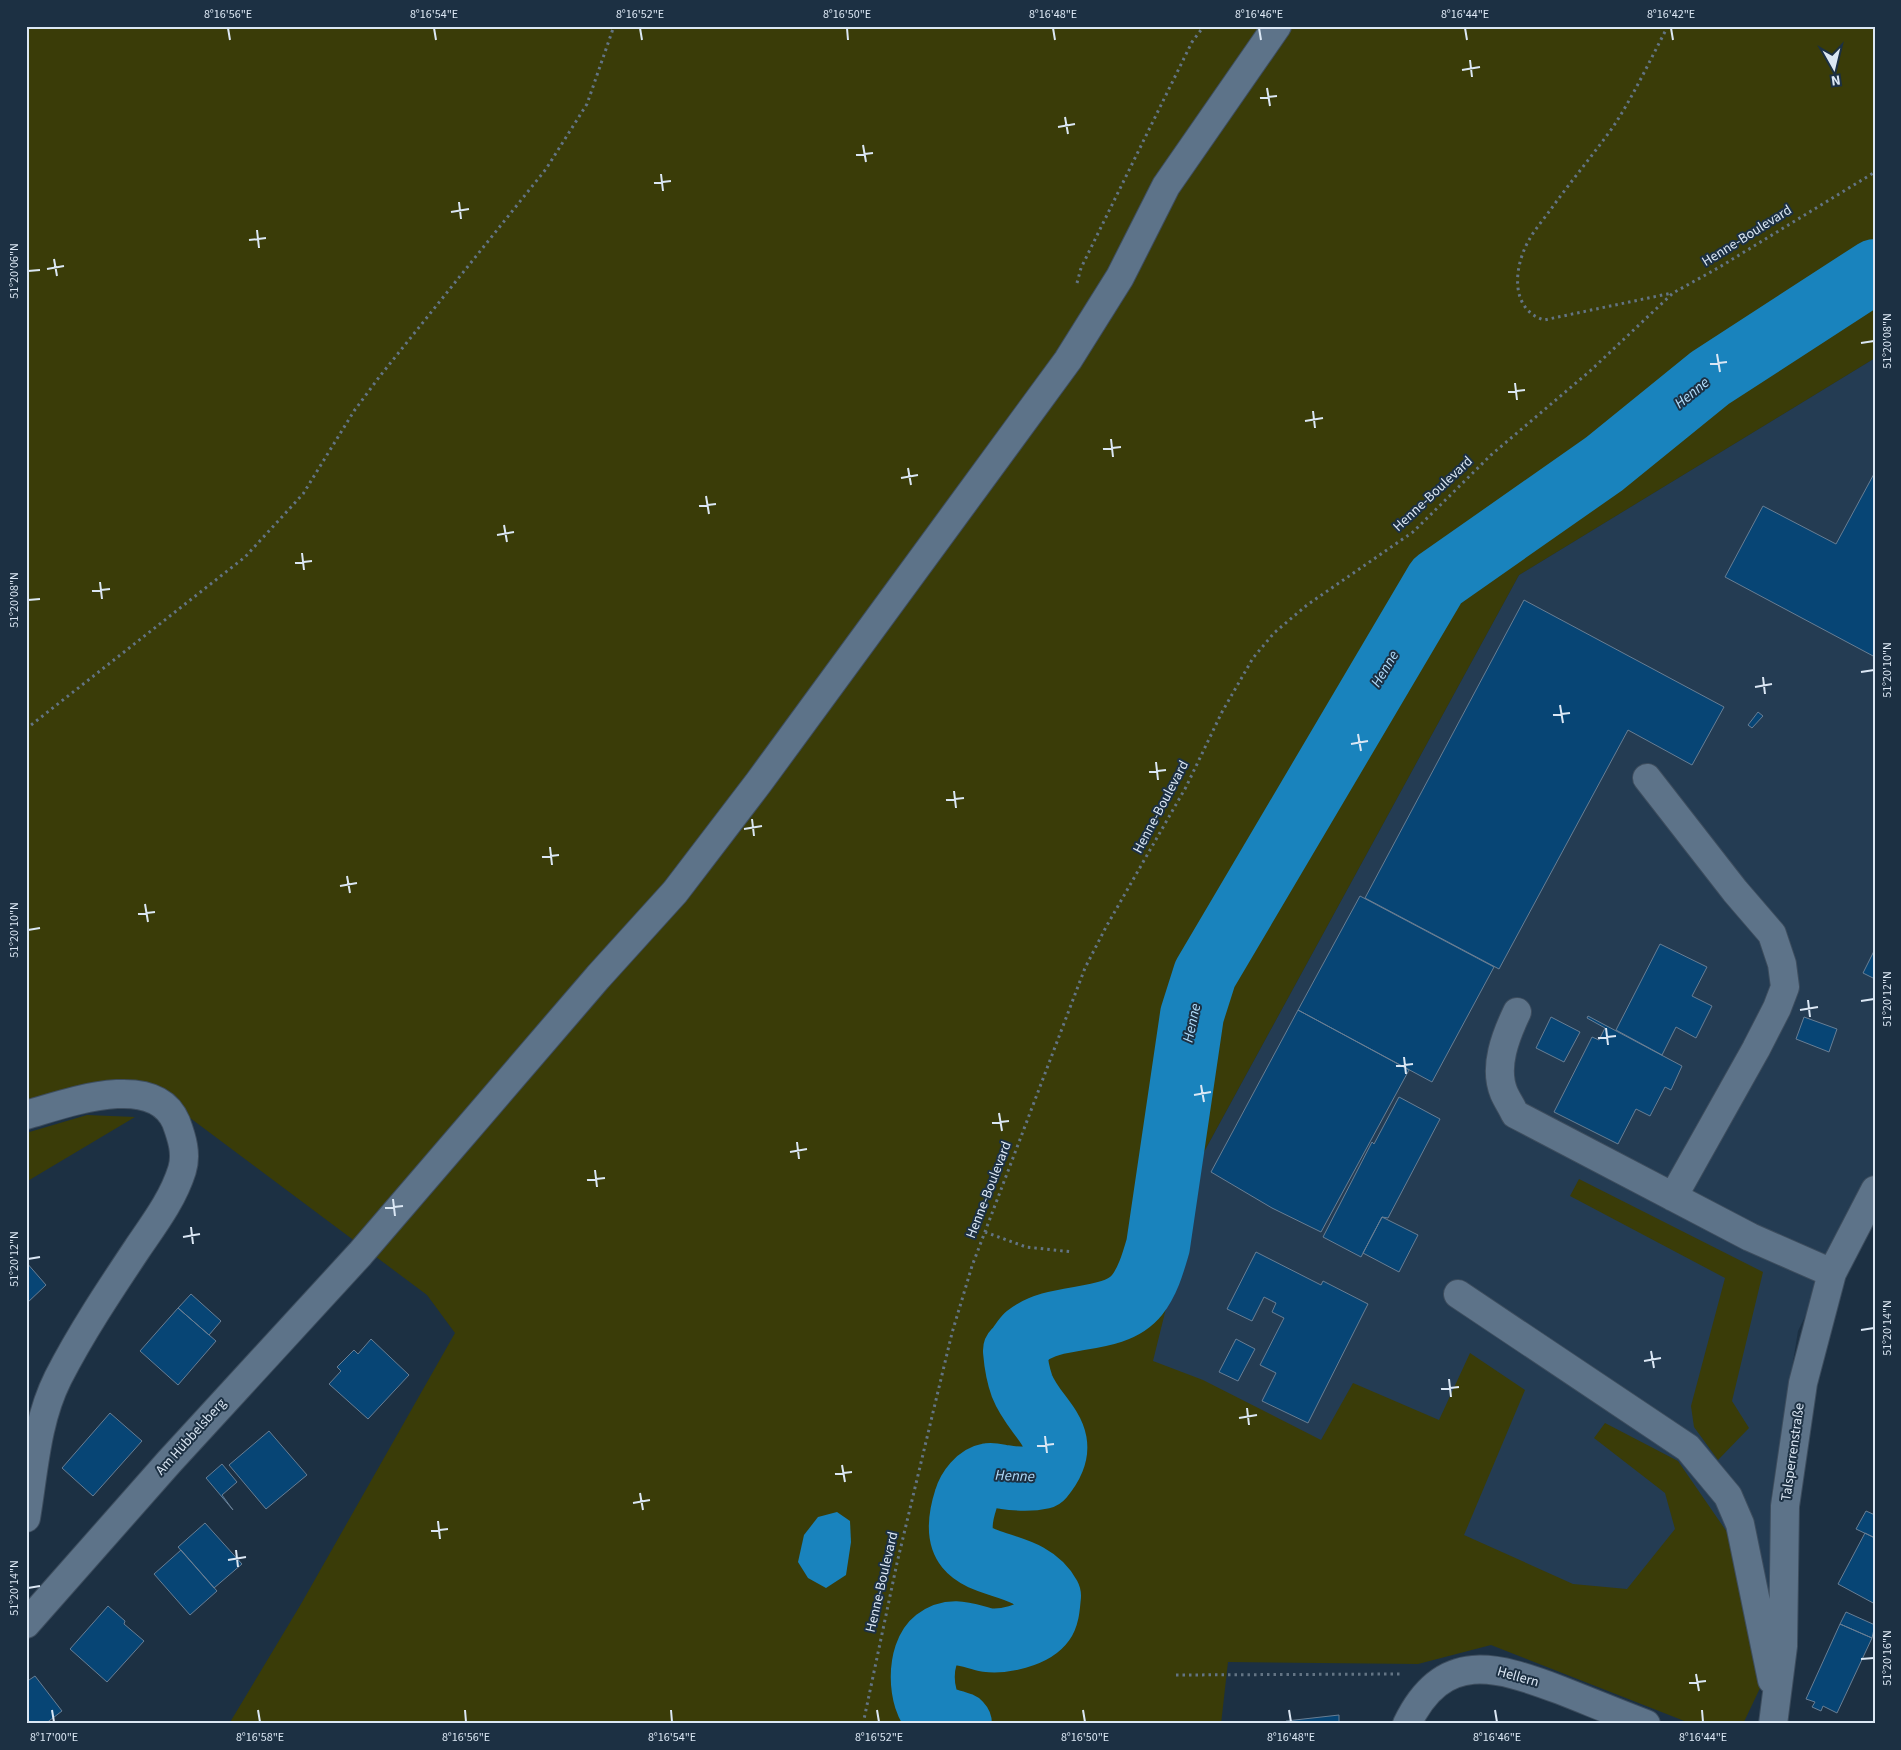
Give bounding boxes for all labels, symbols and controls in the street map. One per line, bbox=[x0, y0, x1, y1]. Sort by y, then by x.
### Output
text: 8°16'56"E bbox=[204, 6, 252, 23]
text: 8°16'54"E bbox=[410, 6, 458, 23]
text: 8°16'52"E bbox=[616, 6, 664, 23]
text: 8°16'50"E bbox=[823, 6, 871, 23]
text: 8°16'48"E bbox=[1029, 6, 1077, 23]
text: 8°16'46"E bbox=[1235, 6, 1283, 23]
text: 8°16'44"E bbox=[1441, 6, 1489, 23]
text: 8°16'42"E bbox=[1647, 6, 1695, 23]
north arrow bbox=[1808, 42, 1858, 92]
text: N bbox=[1830, 69, 1842, 90]
street label: Henne-Boulevard bbox=[1698, 200, 1796, 272]
text: 51°20'06"N bbox=[6, 243, 23, 299]
text: 51°20'08"N bbox=[1879, 313, 1896, 369]
water label: Henne bbox=[1670, 372, 1714, 414]
street label: Henne-Boulevard bbox=[1389, 452, 1477, 536]
text: 51°20'08"N bbox=[6, 572, 23, 628]
text: 51°20'10"N bbox=[1879, 642, 1896, 698]
water label: Henne bbox=[1366, 647, 1404, 691]
street label: Henne-Boulevard bbox=[1128, 757, 1194, 857]
text: 51°20'10"N bbox=[6, 902, 23, 958]
text: 51°20'12"N bbox=[1879, 971, 1896, 1027]
water label: Henne bbox=[1178, 1001, 1206, 1045]
street label: Henne-Boulevard bbox=[961, 1138, 1017, 1242]
text: 51°20'12"N bbox=[6, 1231, 23, 1287]
text: 51°20'14"N bbox=[1879, 1300, 1896, 1356]
street label: Am Hübbelsberg bbox=[151, 1394, 231, 1480]
street label: Talsperrenstraße bbox=[1776, 1402, 1810, 1502]
water label: Henne bbox=[995, 1465, 1035, 1487]
street label: Henne-Boulevard bbox=[861, 1530, 903, 1634]
text: 51°20'14"N bbox=[6, 1560, 23, 1616]
text: 51°20'16"N bbox=[1879, 1630, 1896, 1686]
street label: Hellern bbox=[1495, 1662, 1541, 1692]
text: 8°17'00"E bbox=[30, 1729, 78, 1746]
text: 8°16'58"E bbox=[236, 1729, 284, 1746]
text: 8°16'56"E bbox=[442, 1729, 490, 1746]
text: 8°16'54"E bbox=[648, 1729, 696, 1746]
text: 8°16'52"E bbox=[855, 1729, 903, 1746]
text: 8°16'50"E bbox=[1061, 1729, 1109, 1746]
text: 8°16'48"E bbox=[1267, 1729, 1315, 1746]
text: 8°16'46"E bbox=[1473, 1729, 1521, 1746]
text: 8°16'44"E bbox=[1679, 1729, 1727, 1746]

